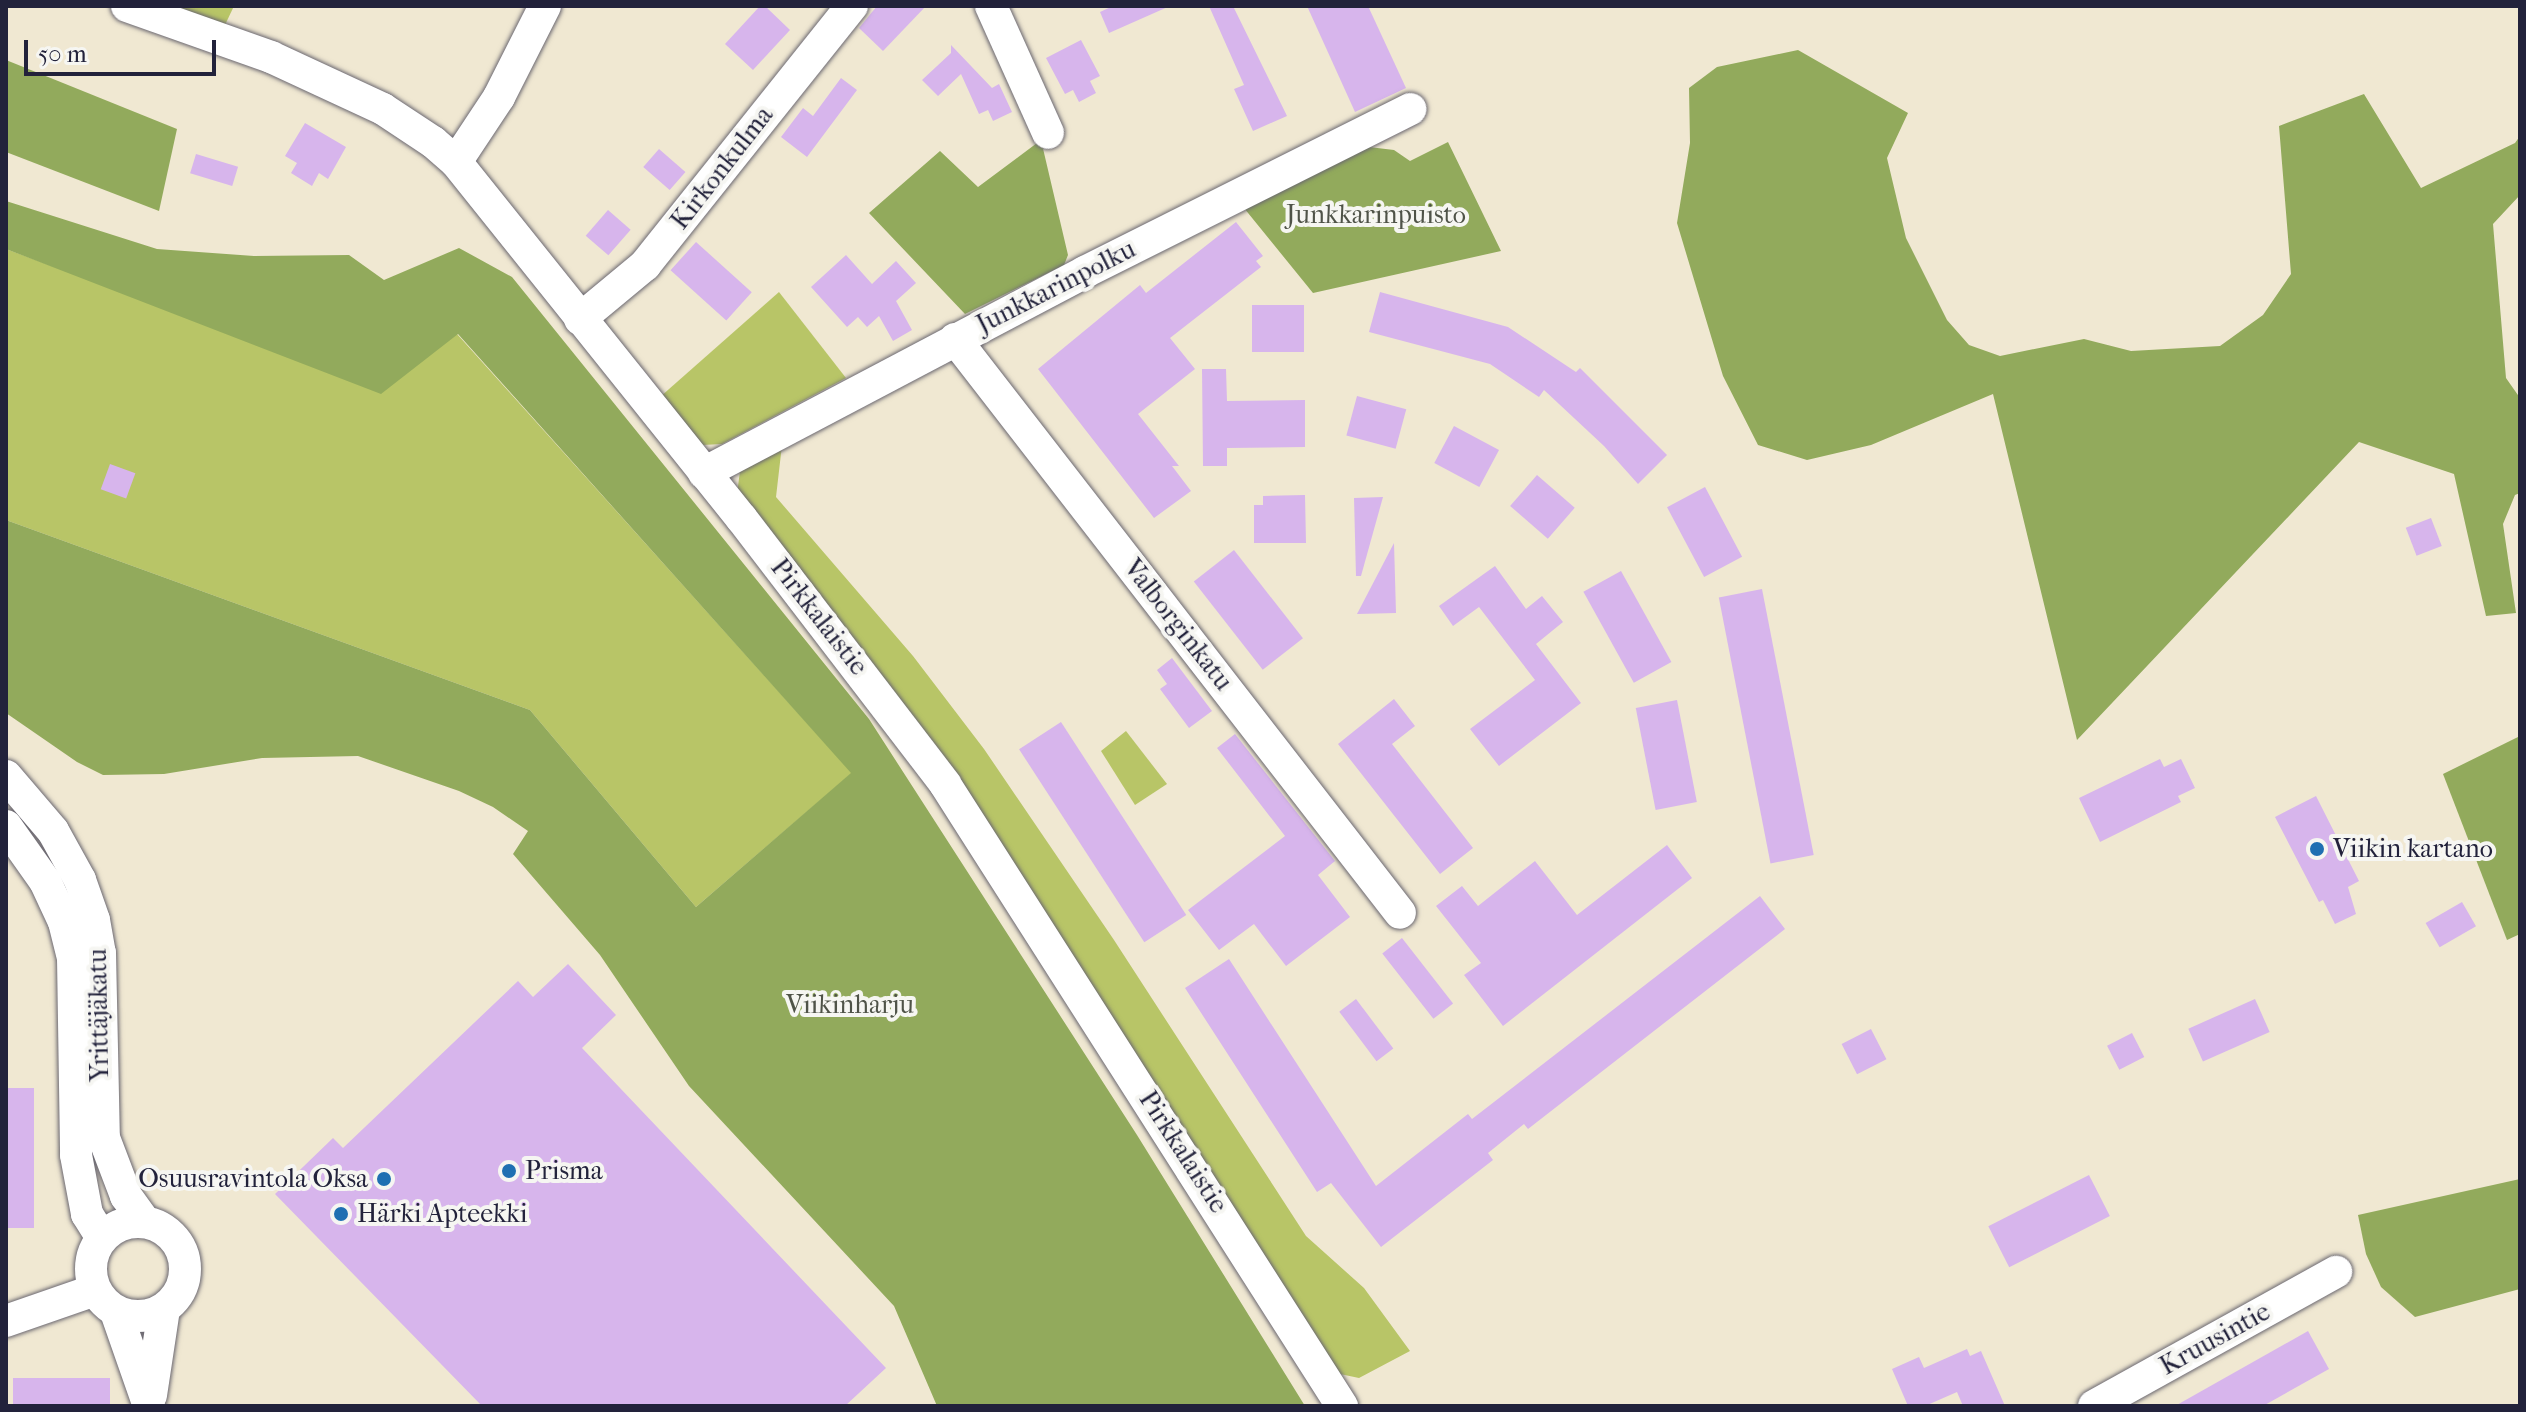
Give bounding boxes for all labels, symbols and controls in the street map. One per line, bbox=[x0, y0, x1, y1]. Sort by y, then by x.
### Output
scale bar bbox=[28, 24, 220, 74]
text: 50 m bbox=[38, 40, 87, 68]
street label: Kirkonkulma bbox=[664, 100, 780, 236]
park label: Junkkarinpuisto bbox=[1286, 199, 1466, 231]
street label: Junkkarinpolku bbox=[971, 234, 1141, 340]
street label: Pirkkalaistie bbox=[764, 553, 874, 681]
street label: Valborginkatu bbox=[1117, 553, 1239, 697]
place label: Viikin kartano bbox=[2333, 833, 2493, 865]
marker: Viikin kartano bbox=[2308, 840, 2326, 858]
street label: Yrittäjäkatu bbox=[82, 948, 116, 1082]
park label: Viikinharju bbox=[786, 989, 914, 1021]
street label: Pirkkalaistie bbox=[1132, 1085, 1234, 1219]
place label: Prisma bbox=[525, 1155, 603, 1187]
marker: Prisma bbox=[500, 1162, 518, 1180]
place label: Osuusravintola Oksa bbox=[138, 1163, 368, 1195]
marker: Osuusravintola Oksa bbox=[375, 1170, 393, 1188]
place label: Härki Apteekki bbox=[357, 1198, 527, 1230]
marker: Härki Apteekki bbox=[332, 1205, 350, 1223]
street label: Kruusintie bbox=[2154, 1296, 2276, 1382]

